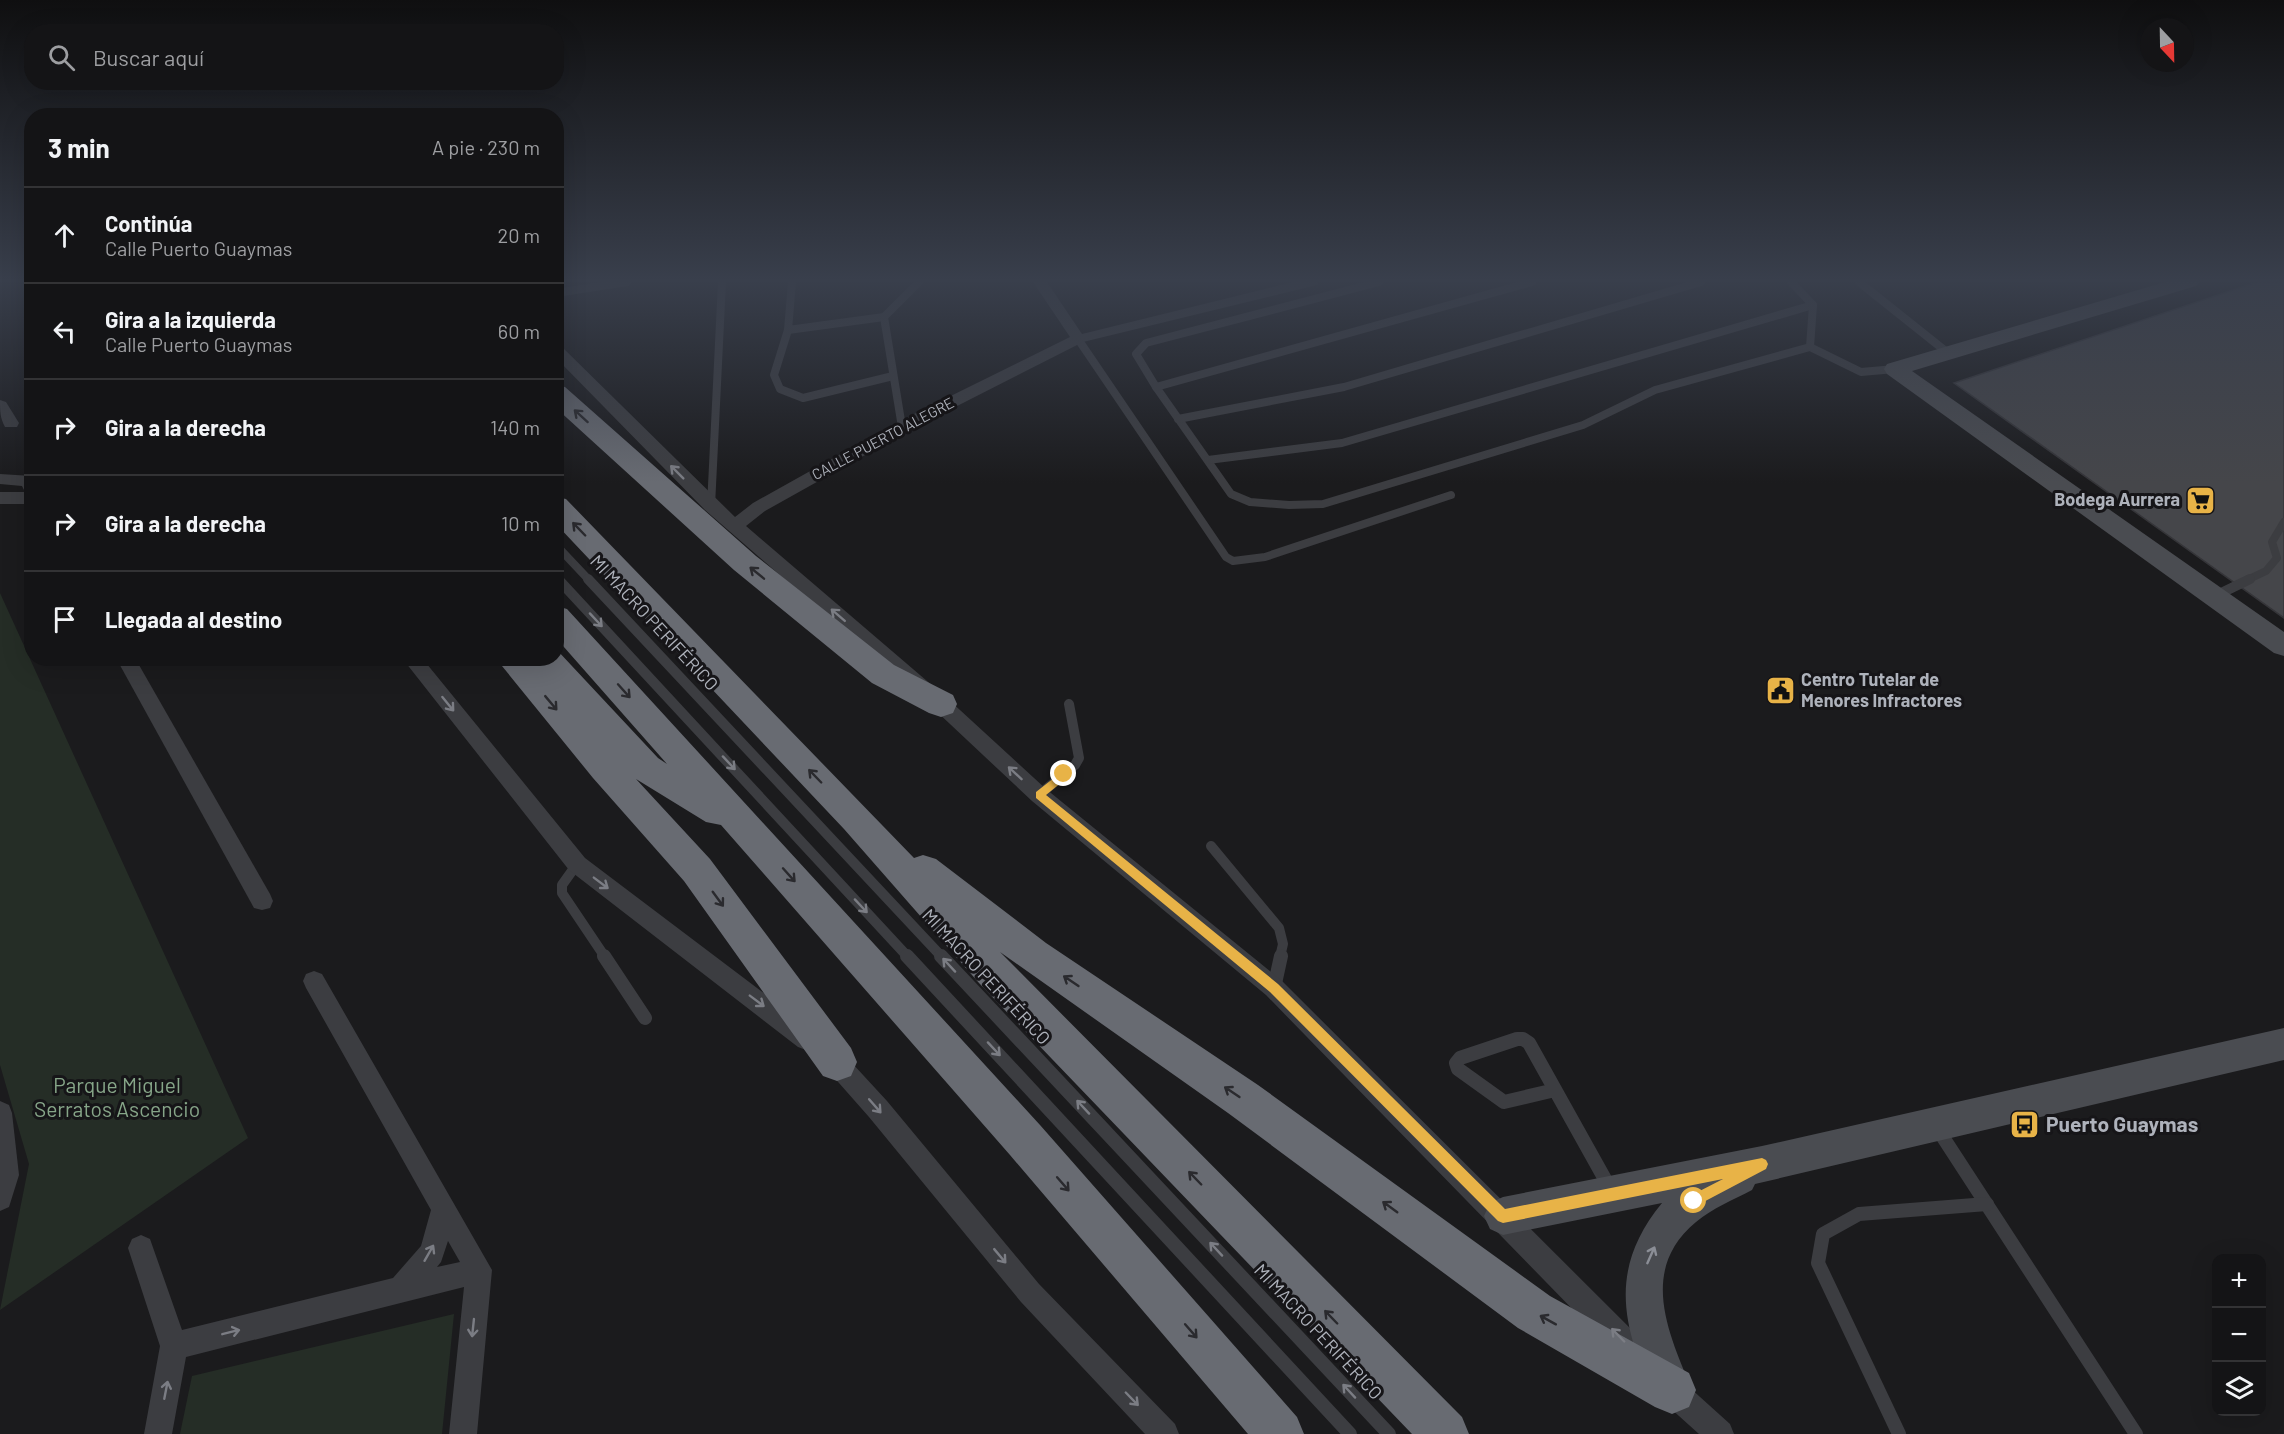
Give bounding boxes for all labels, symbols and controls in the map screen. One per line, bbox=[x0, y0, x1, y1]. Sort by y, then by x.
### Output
north arrow bbox=[2140, 18, 2194, 72]
search box bbox=[24, 24, 564, 90]
icon: search bbox=[45, 41, 78, 74]
text: Buscar aquí bbox=[93, 44, 204, 70]
text: 3 min bbox=[48, 132, 110, 163]
text: A pie · 230 m bbox=[432, 135, 540, 159]
text: Continúa bbox=[105, 210, 192, 236]
icon: ahead bbox=[48, 219, 81, 252]
text: 20 m bbox=[497, 223, 540, 247]
text: Calle Puerto Guaymas bbox=[105, 236, 292, 260]
text: Gira a la izquierda bbox=[105, 306, 276, 332]
icon: left bbox=[48, 315, 81, 348]
text: 60 m bbox=[498, 319, 540, 343]
text: Calle Puerto Guaymas bbox=[105, 332, 292, 356]
street label: CALLE PUERTO ALEGRE bbox=[808, 393, 957, 483]
one-way arrow bbox=[574, 409, 589, 423]
icon: right bbox=[48, 411, 81, 444]
text: Gira a la derecha bbox=[105, 414, 266, 440]
text: 140 m bbox=[490, 415, 540, 439]
one-way arrow bbox=[670, 465, 685, 480]
supermarket icon: Bodega Aurrera bbox=[2185, 484, 2217, 516]
place label: Bodega Aurrera bbox=[2054, 488, 2180, 510]
icon: right bbox=[48, 507, 81, 540]
text: Gira a la derecha bbox=[105, 510, 266, 536]
text: 10 m bbox=[501, 511, 540, 535]
one-way arrow bbox=[571, 522, 586, 537]
street label: MI MACRO PERIFÉRICO bbox=[586, 550, 723, 695]
one-way arrow bbox=[750, 566, 766, 579]
icon: arrive bbox=[48, 603, 81, 636]
text: Llegada al destino bbox=[105, 606, 282, 632]
one-way arrow bbox=[830, 609, 846, 622]
one-way arrow bbox=[589, 612, 603, 627]
place label: Centro Tutelar de Menores Infractores bbox=[1801, 668, 1962, 711]
public building icon: Centro Tutelar de Menores Infractores bbox=[1764, 674, 1796, 706]
one-way arrow bbox=[617, 683, 631, 698]
one-way arrow bbox=[544, 695, 558, 710]
one-way arrow bbox=[441, 696, 454, 712]
one-way arrow bbox=[722, 755, 736, 770]
route end bbox=[1050, 760, 1076, 786]
one-way arrow bbox=[1008, 766, 1023, 780]
one-way arrow bbox=[808, 769, 823, 784]
one-way arrow bbox=[782, 868, 796, 883]
one-way arrow bbox=[593, 877, 609, 890]
one-way arrow bbox=[712, 891, 725, 907]
one-way arrow bbox=[854, 898, 868, 913]
street label: MI MACRO PERIFÉRICO bbox=[918, 904, 1055, 1049]
one-way arrow bbox=[942, 957, 956, 972]
one-way arrow bbox=[1064, 975, 1080, 987]
one-way arrow bbox=[748, 995, 764, 1008]
one-way arrow bbox=[987, 1041, 1001, 1056]
park label: Parque Miguel Serratos Ascencio bbox=[34, 1072, 200, 1121]
one-way arrow bbox=[1224, 1086, 1241, 1098]
one-way arrow bbox=[868, 1098, 882, 1113]
one-way arrow bbox=[1075, 1099, 1090, 1114]
bus stop icon: Puerto Guaymas bbox=[2009, 1109, 2041, 1141]
place label: Puerto Guaymas bbox=[2046, 1111, 2198, 1136]
one-way arrow bbox=[1187, 1170, 1202, 1185]
one-way arrow bbox=[1056, 1176, 1070, 1191]
route start bbox=[1680, 1187, 1706, 1213]
one-way arrow bbox=[1382, 1200, 1398, 1213]
one-way arrow bbox=[1209, 1242, 1223, 1257]
one-way arrow bbox=[424, 1245, 436, 1262]
one-way arrow bbox=[1645, 1246, 1657, 1264]
one-way arrow bbox=[993, 1248, 1006, 1264]
map controls bbox=[2212, 1254, 2266, 1416]
button: + bbox=[2212, 1254, 2266, 1308]
street label: MI MACRO PERIFÉRICO bbox=[1250, 1259, 1387, 1404]
button: − bbox=[2212, 1308, 2266, 1362]
one-way arrow bbox=[1324, 1310, 1338, 1325]
one-way arrow bbox=[1540, 1314, 1557, 1326]
one-way arrow bbox=[467, 1317, 478, 1337]
one-way arrow bbox=[1184, 1323, 1198, 1338]
one-way arrow bbox=[221, 1326, 240, 1338]
one-way arrow bbox=[1611, 1327, 1625, 1342]
button: layers bbox=[2212, 1362, 2266, 1416]
one-way arrow bbox=[161, 1381, 172, 1401]
one-way arrow bbox=[1342, 1384, 1357, 1399]
one-way arrow bbox=[1125, 1392, 1139, 1407]

